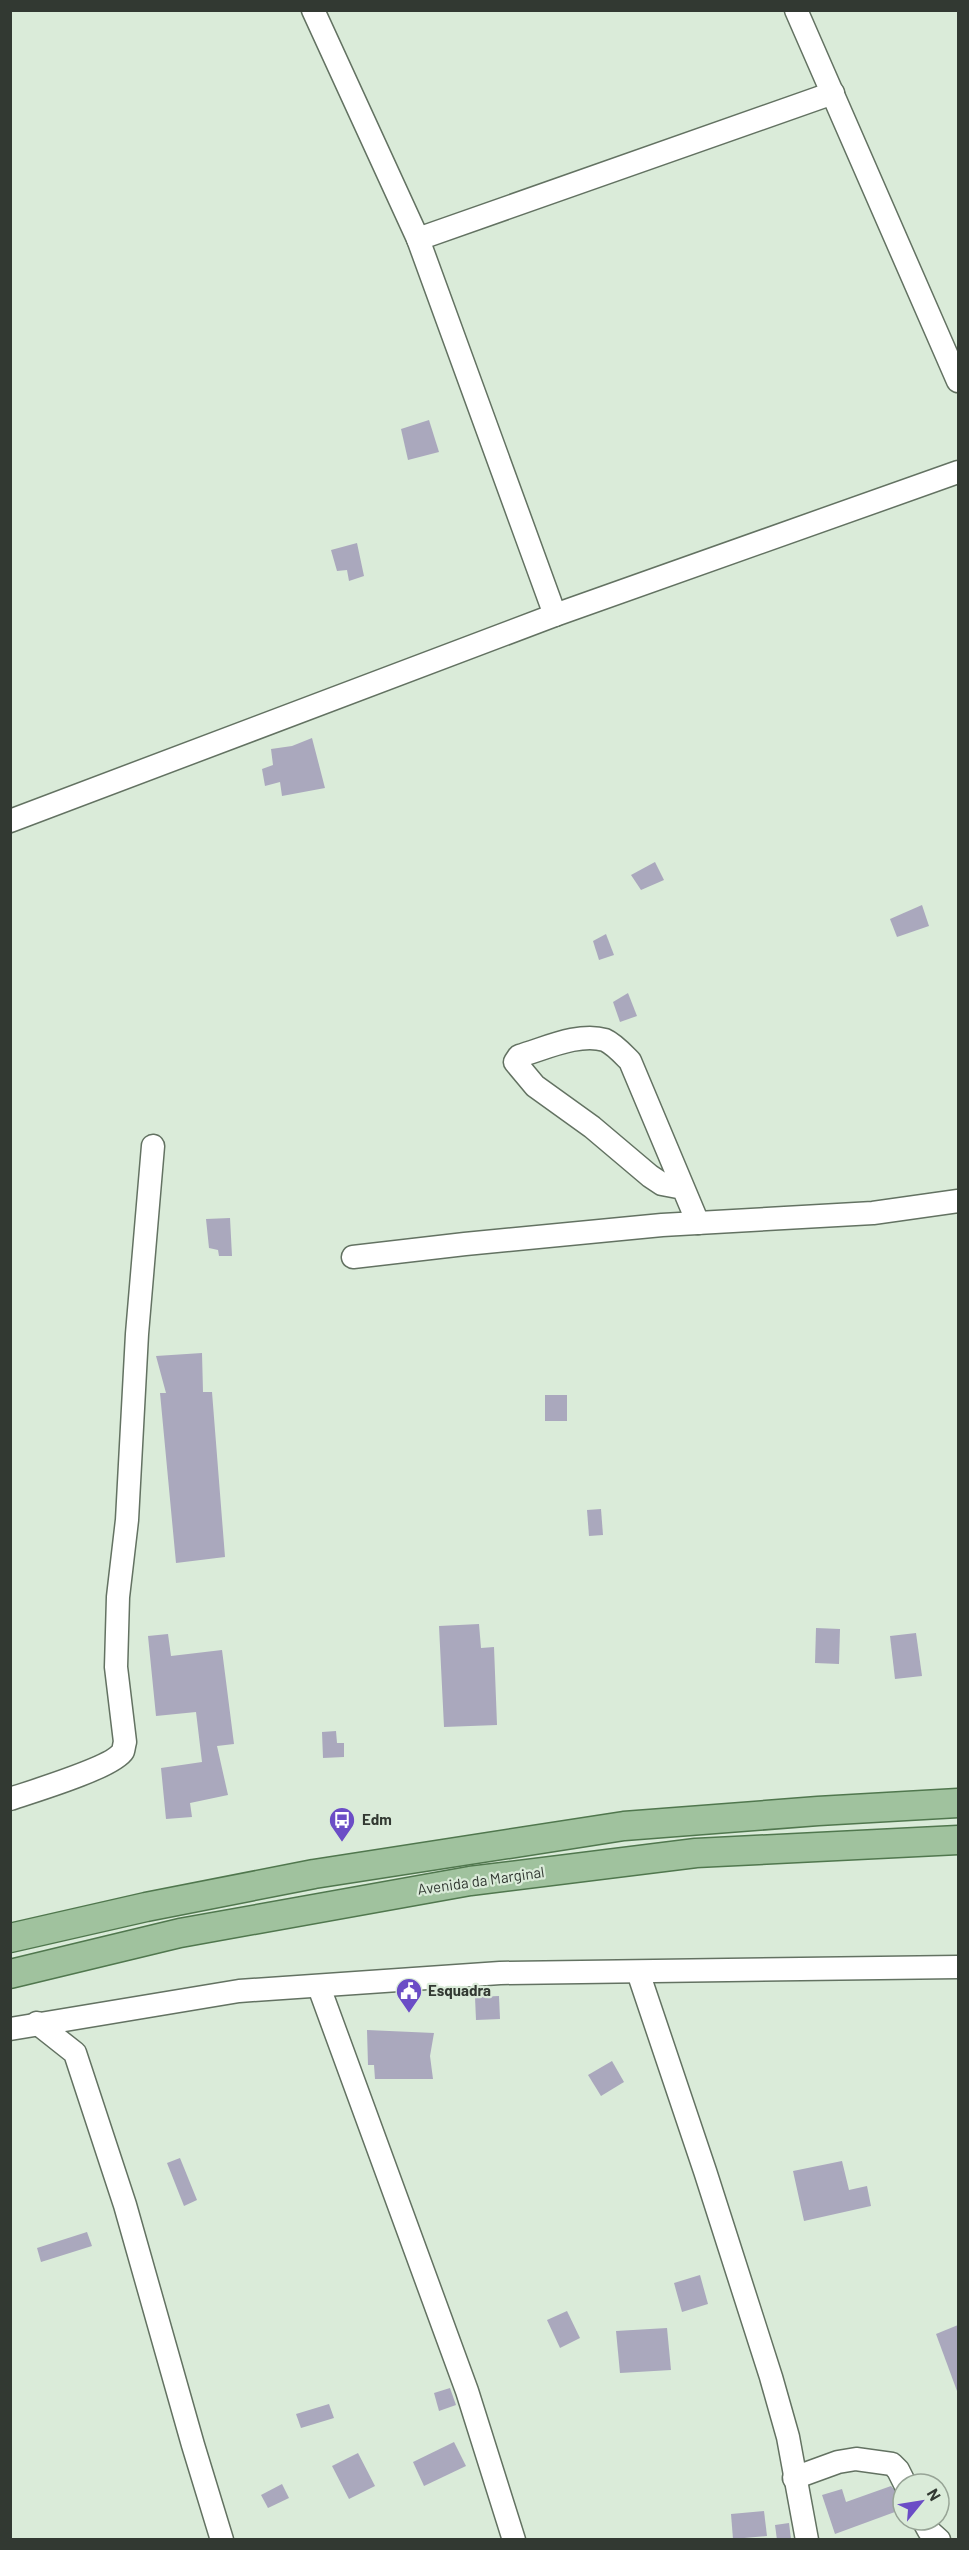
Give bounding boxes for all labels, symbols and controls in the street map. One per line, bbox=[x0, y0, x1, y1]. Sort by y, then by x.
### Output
bus stop icon: Edm bbox=[327, 1805, 357, 1843]
place label: Edm bbox=[362, 1810, 392, 1828]
street label: Avenida da Marginal bbox=[416, 1862, 545, 1898]
public building icon: Esquadra bbox=[394, 1976, 424, 2014]
place label: Esquadra bbox=[428, 1981, 491, 1999]
north arrow bbox=[891, 2472, 951, 2532]
text: N bbox=[924, 2485, 945, 2504]

